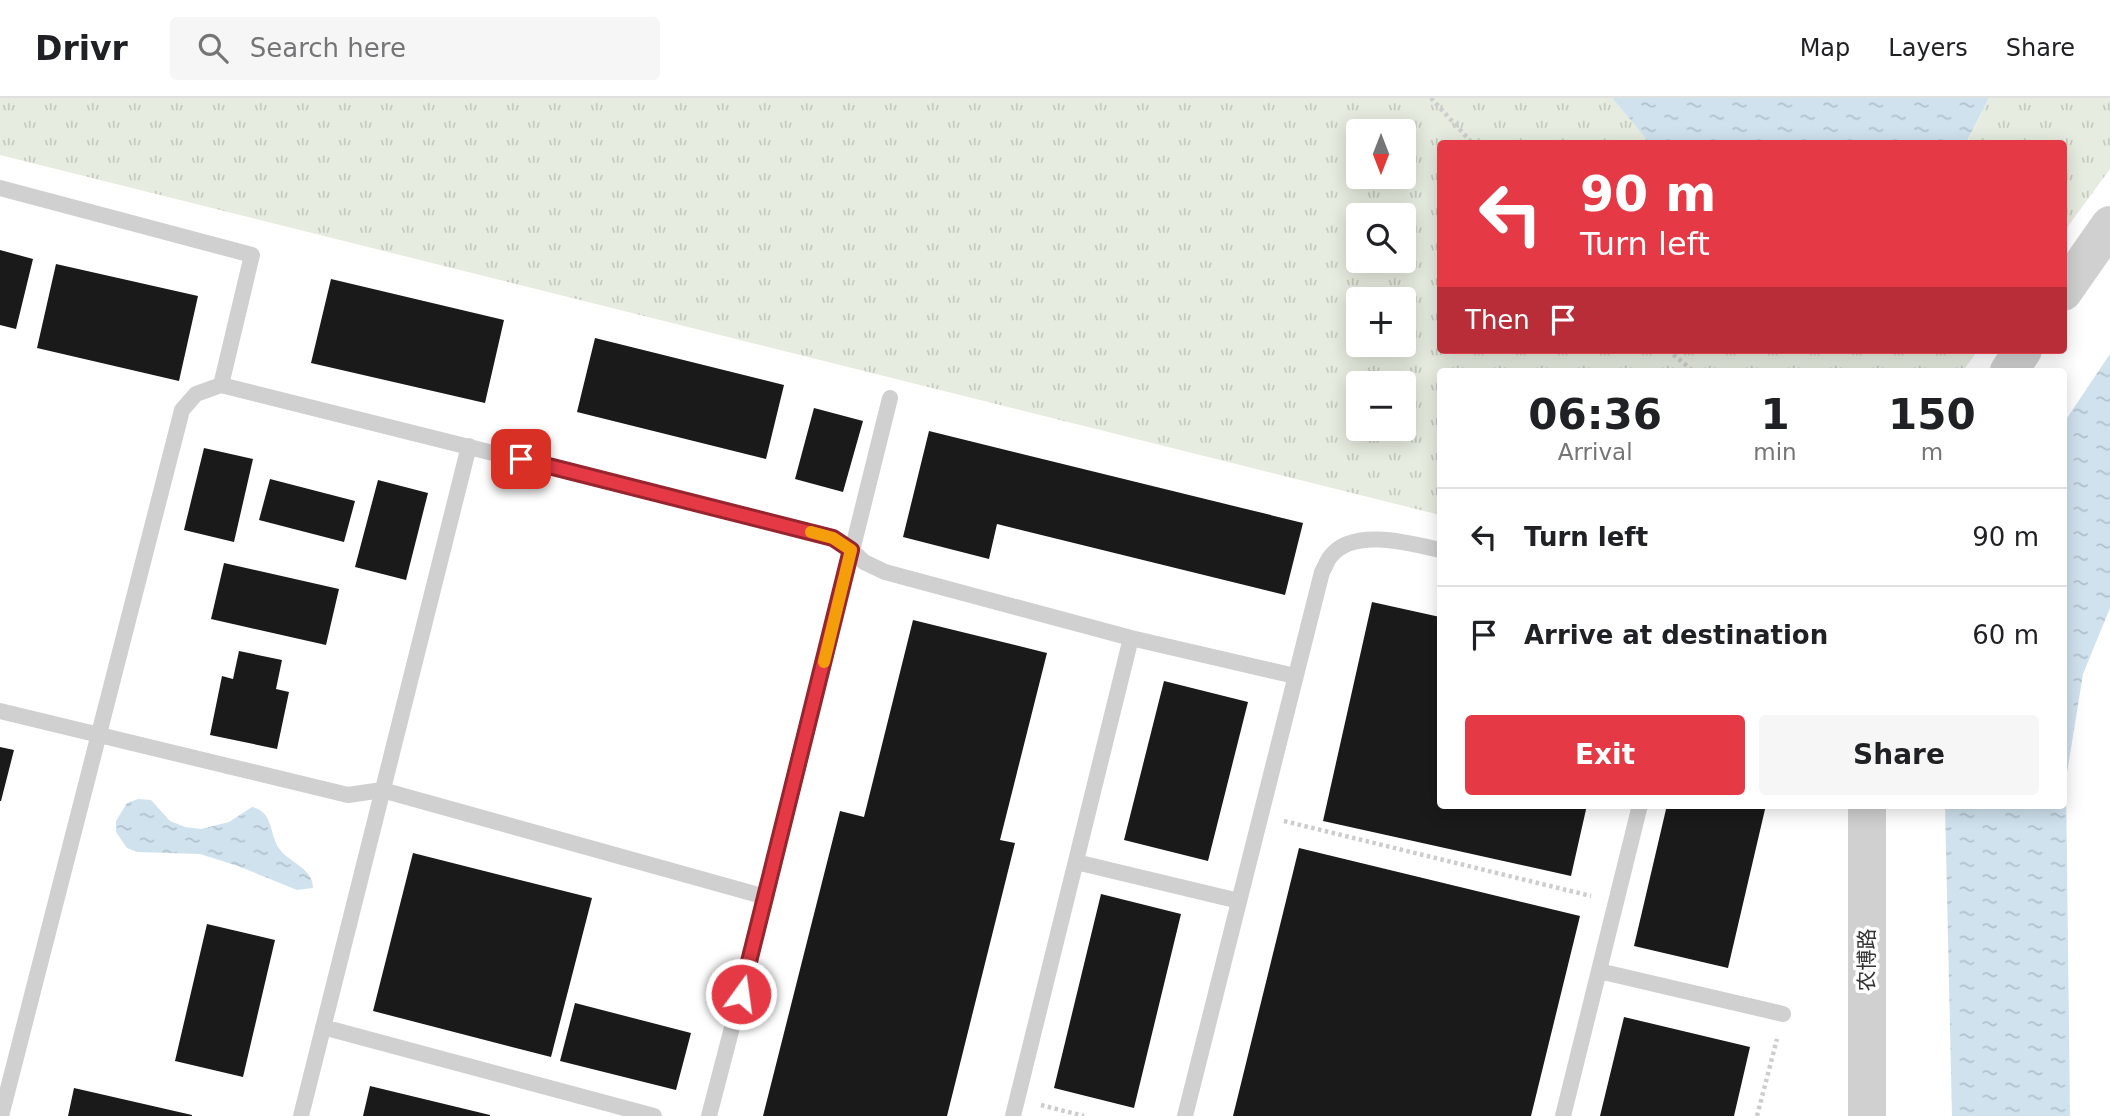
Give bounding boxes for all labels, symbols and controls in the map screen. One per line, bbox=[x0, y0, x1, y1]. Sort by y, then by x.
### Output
search box bbox=[170, 17, 660, 80]
text: Drivr bbox=[35, 29, 128, 68]
icon: search bbox=[194, 29, 232, 67]
text: Search here bbox=[250, 33, 406, 63]
text: Map bbox=[1800, 34, 1850, 62]
text: Layers bbox=[1888, 34, 1968, 62]
text: Share bbox=[2006, 34, 2075, 62]
north arrow bbox=[1346, 119, 1416, 189]
map controls bbox=[1346, 119, 1416, 441]
text: 90 m bbox=[1580, 166, 1716, 223]
icon: left bbox=[1465, 168, 1556, 259]
button: search bbox=[1346, 203, 1416, 273]
text: Turn left bbox=[1580, 225, 1710, 263]
button: + bbox=[1346, 287, 1416, 357]
icon: arrive bbox=[1544, 301, 1582, 339]
text: Then bbox=[1465, 305, 1530, 335]
button: − bbox=[1346, 371, 1416, 441]
text: 06:36 bbox=[1528, 390, 1662, 439]
text: 1 bbox=[1760, 390, 1790, 439]
text: 150 bbox=[1888, 390, 1976, 439]
pin bbox=[491, 429, 551, 489]
text: Arrival bbox=[1558, 439, 1633, 465]
text: min bbox=[1753, 439, 1797, 465]
text: m bbox=[1921, 439, 1943, 465]
icon: arrive bbox=[502, 440, 540, 478]
icon: left bbox=[1465, 518, 1503, 556]
text: Turn left bbox=[1524, 522, 1648, 552]
text: 90 m bbox=[1972, 522, 2039, 552]
icon: arrive bbox=[1465, 616, 1503, 654]
text: Arrive at destination bbox=[1524, 620, 1828, 650]
text: 60 m bbox=[1972, 620, 2039, 650]
button: Exit bbox=[1465, 715, 1745, 795]
button: Share bbox=[1759, 715, 2039, 795]
street label: 农博路 bbox=[1855, 929, 1879, 992]
position arrow bbox=[704, 957, 778, 1031]

